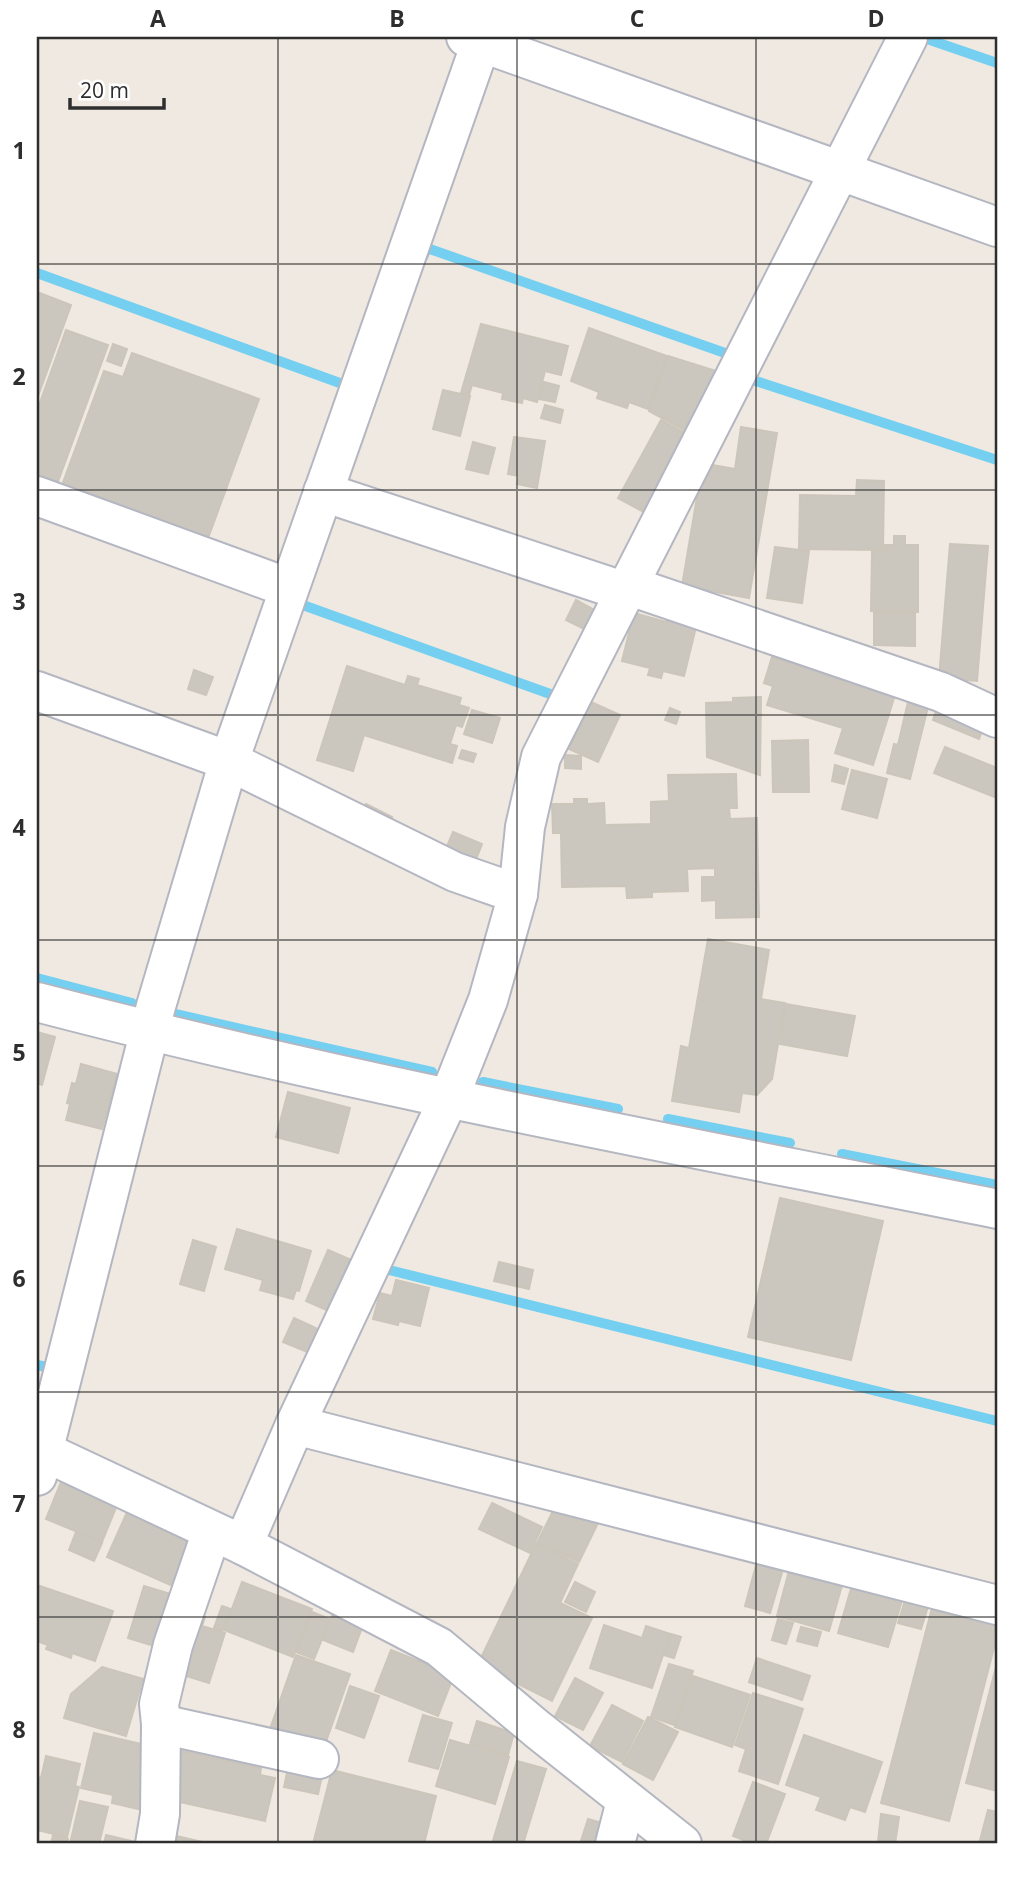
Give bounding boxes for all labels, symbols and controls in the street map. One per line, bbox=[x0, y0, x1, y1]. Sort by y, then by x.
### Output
text: A bbox=[150, 2, 166, 34]
text: B bbox=[389, 2, 405, 34]
text: C bbox=[630, 2, 644, 34]
text: D bbox=[867, 2, 885, 34]
scale bar bbox=[70, 66, 164, 110]
text: 20 m bbox=[80, 76, 129, 104]
text: 1 bbox=[12, 134, 26, 166]
text: 2 bbox=[12, 360, 26, 392]
text: 3 bbox=[12, 585, 26, 617]
text: 4 bbox=[12, 811, 26, 843]
text: 5 bbox=[12, 1036, 26, 1068]
text: 6 bbox=[12, 1262, 26, 1294]
text: 7 bbox=[12, 1487, 26, 1519]
text: 8 bbox=[12, 1713, 26, 1745]

